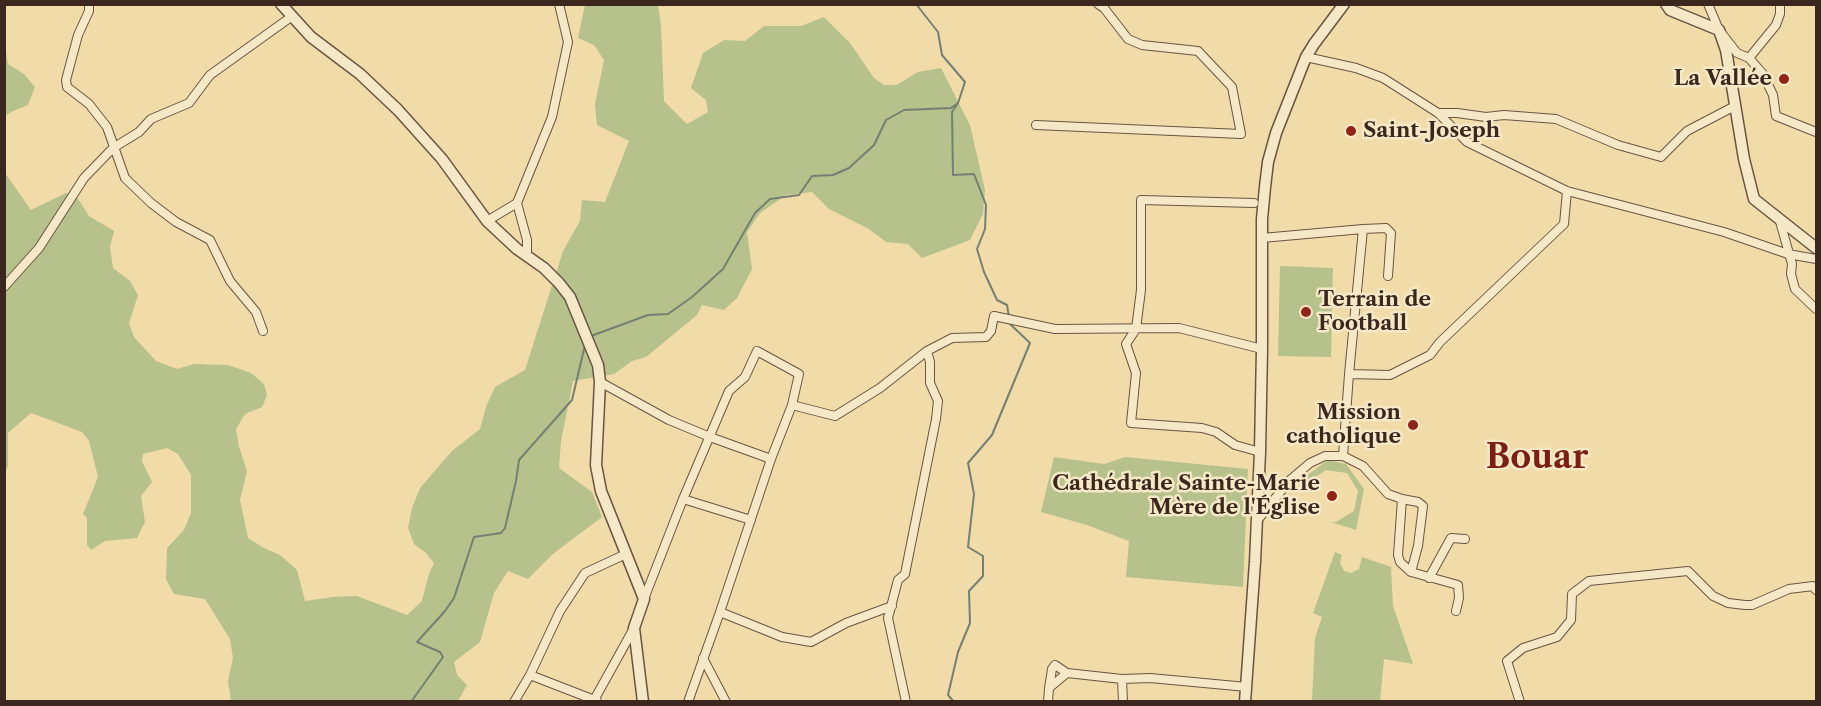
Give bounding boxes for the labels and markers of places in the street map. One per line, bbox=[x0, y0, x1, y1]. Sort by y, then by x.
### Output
place label: La Vallée bbox=[1674, 66, 1772, 92]
marker: La Vallée bbox=[1777, 72, 1791, 86]
place label: Saint-Joseph bbox=[1363, 118, 1500, 144]
marker: Saint-Joseph bbox=[1344, 124, 1358, 138]
place label: Terrain de Football bbox=[1318, 287, 1431, 337]
marker: Terrain de Football bbox=[1299, 305, 1313, 319]
place label: Mission catholique bbox=[1286, 400, 1401, 450]
marker: Mission catholique bbox=[1406, 418, 1420, 432]
place label: Cathédrale Sainte-Marie Mère de l'Église bbox=[1052, 471, 1320, 521]
marker: Cathédrale Sainte-Marie Mère de l'Église bbox=[1325, 489, 1339, 503]

